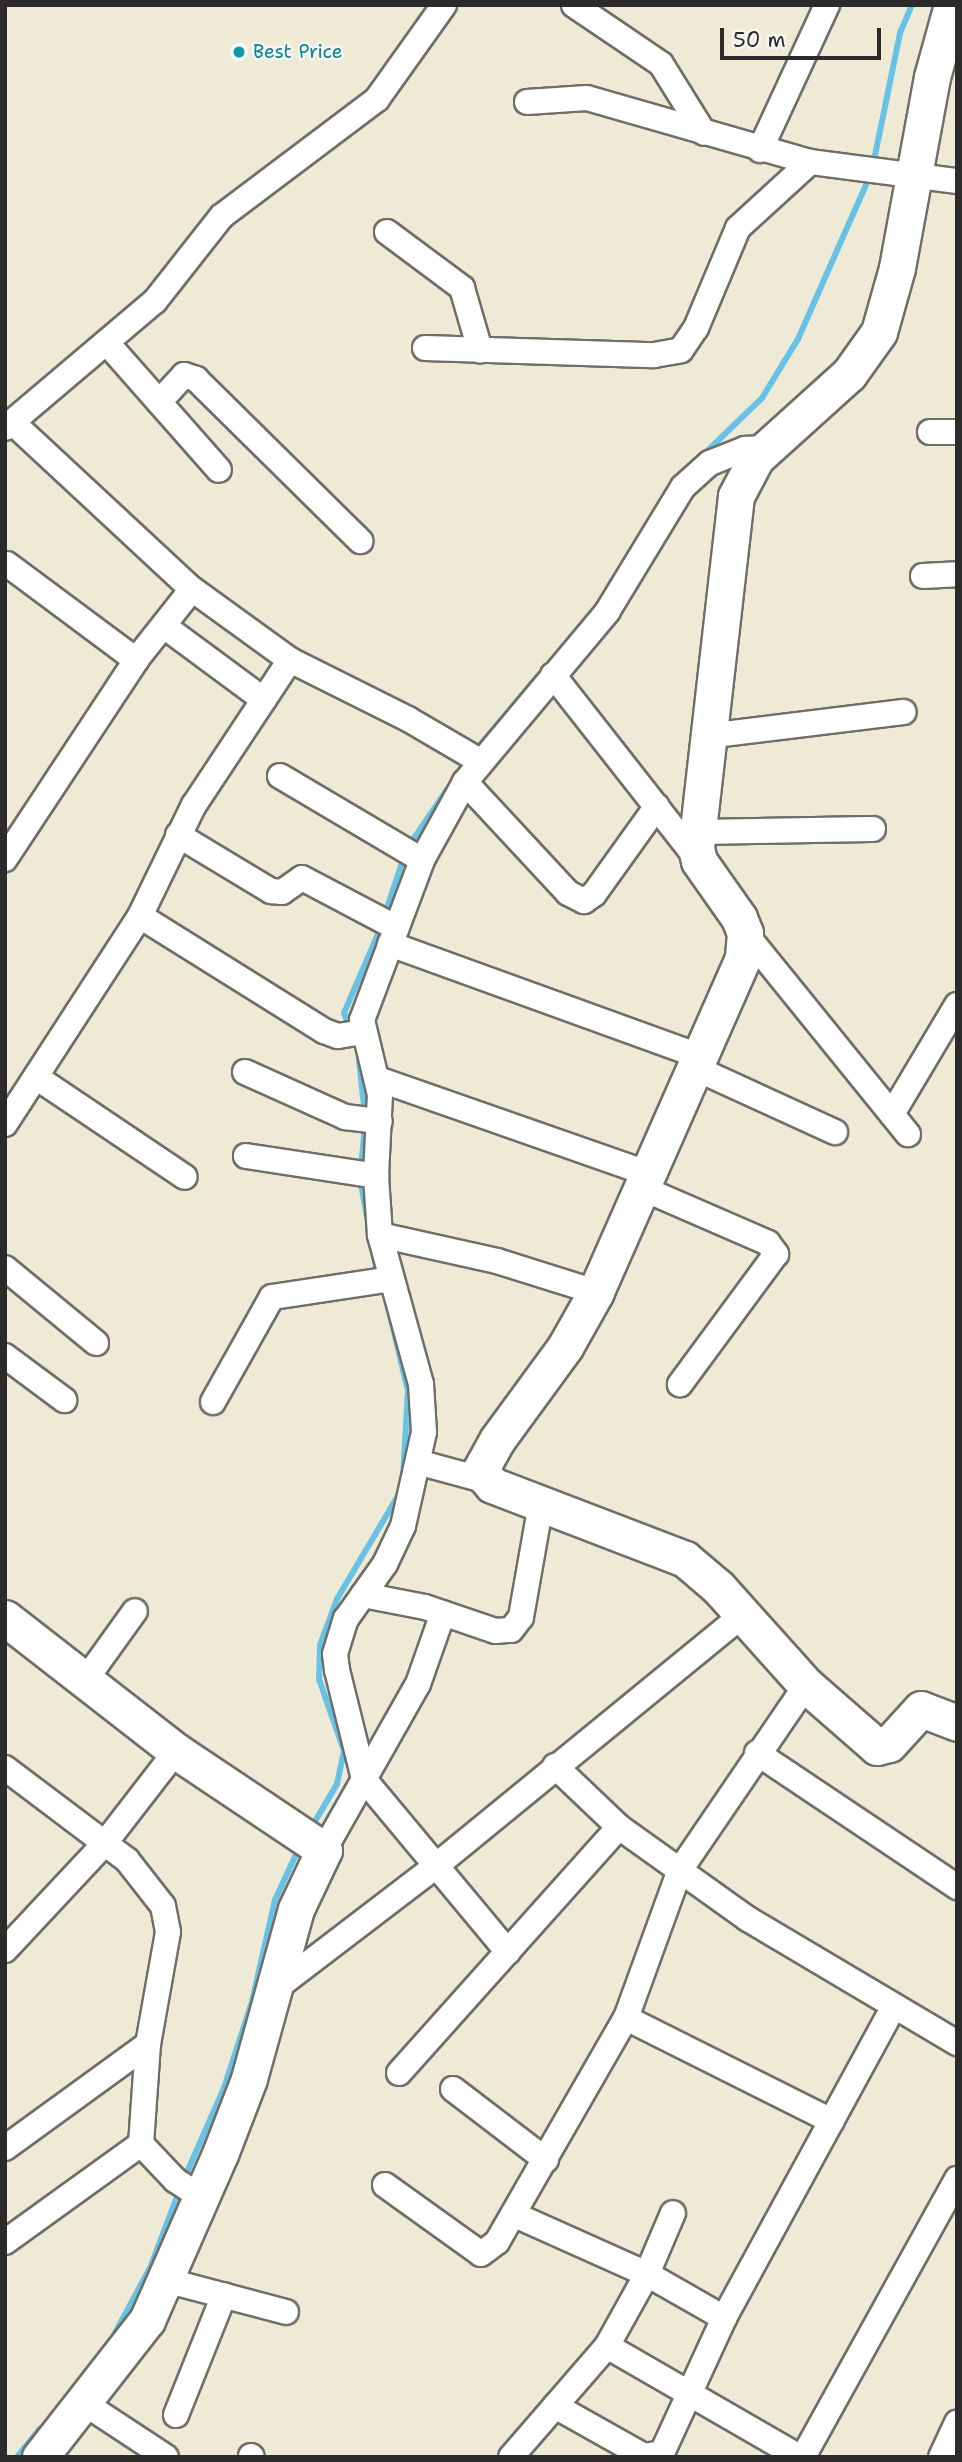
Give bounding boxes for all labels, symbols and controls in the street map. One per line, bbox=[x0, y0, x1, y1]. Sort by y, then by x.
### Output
scale bar bbox=[724, 14, 885, 58]
text: 50 m bbox=[733, 26, 786, 54]
place label: Best Price bbox=[253, 41, 343, 63]
marker: Best Price bbox=[231, 44, 247, 60]

